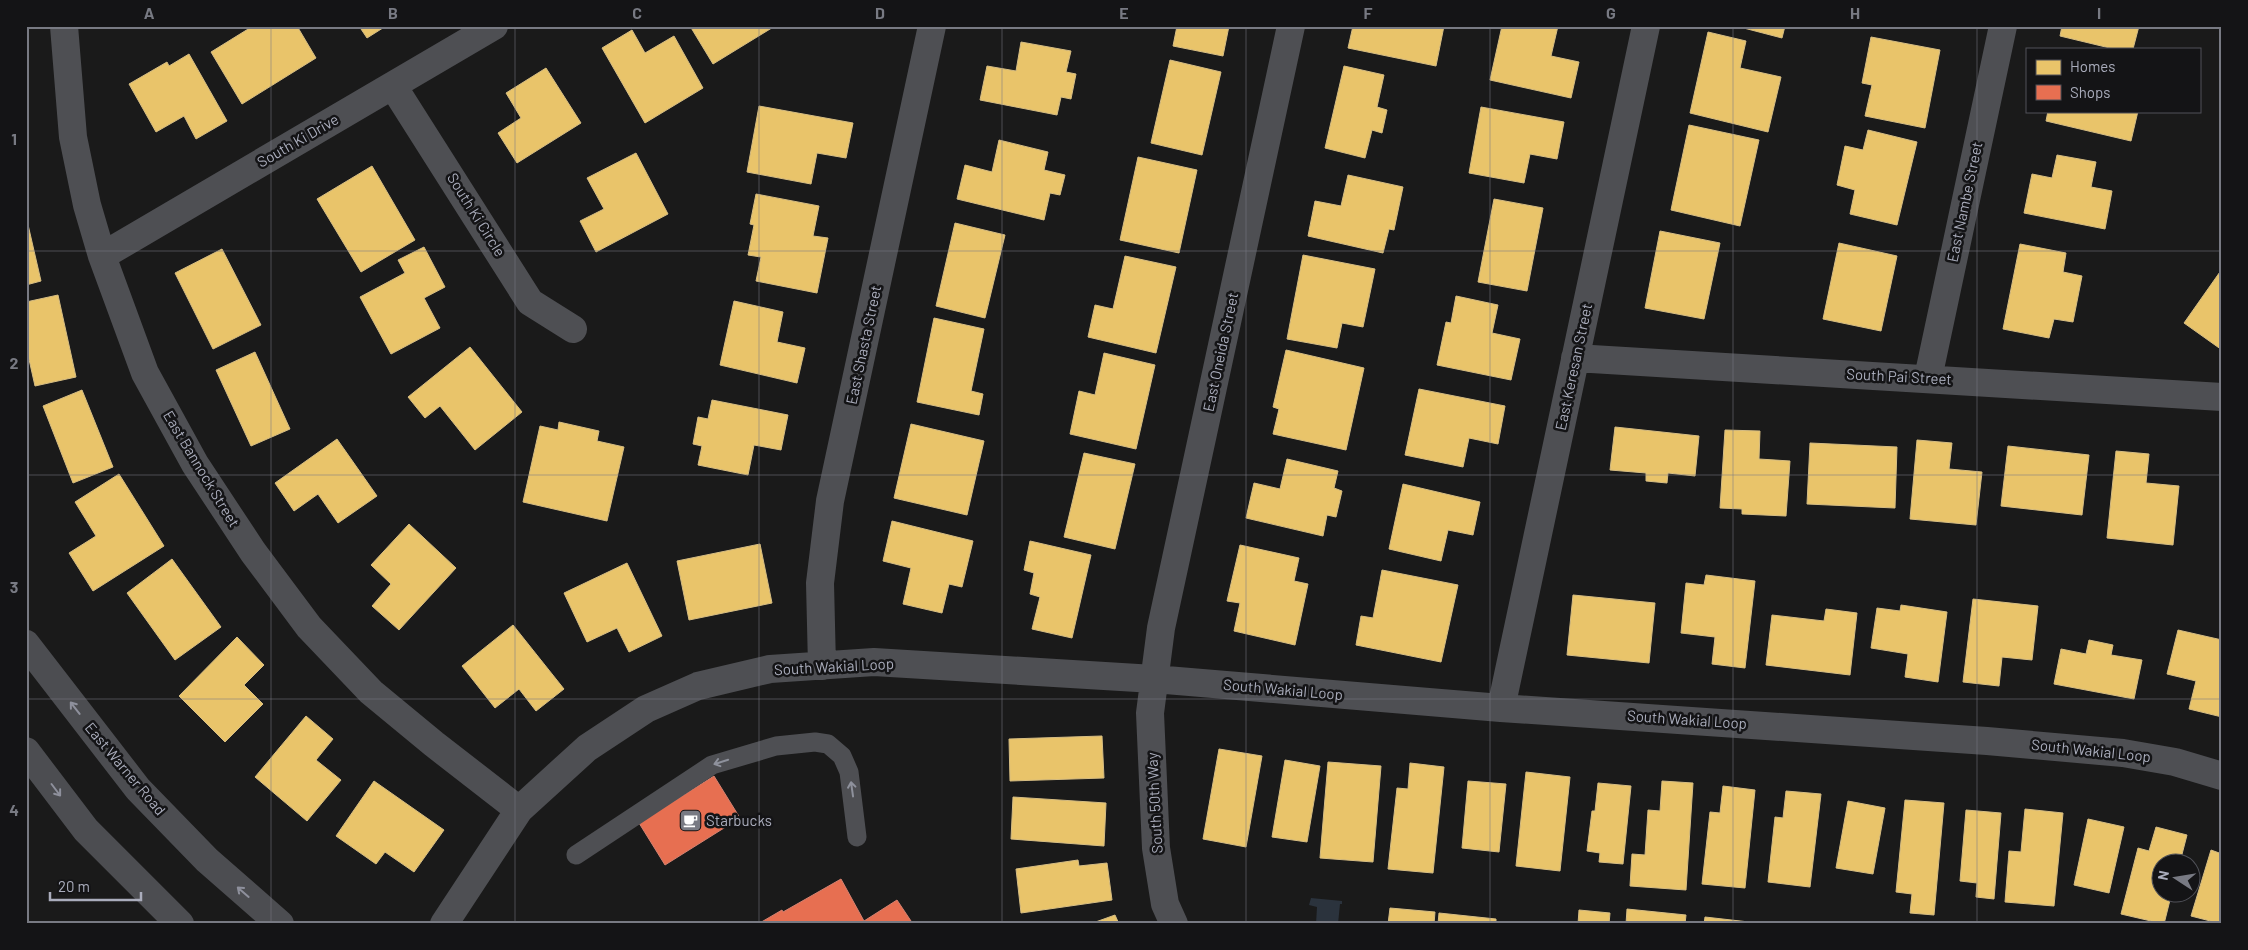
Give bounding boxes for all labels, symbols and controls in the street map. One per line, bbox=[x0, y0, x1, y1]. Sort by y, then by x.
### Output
text: A bbox=[144, 3, 155, 22]
text: B bbox=[388, 3, 398, 22]
text: C bbox=[632, 3, 642, 22]
text: D bbox=[875, 3, 885, 22]
text: E bbox=[1119, 3, 1129, 22]
text: F bbox=[1364, 3, 1373, 22]
text: G bbox=[1606, 3, 1616, 22]
text: H bbox=[1850, 3, 1860, 22]
text: I bbox=[2097, 3, 2101, 22]
legend bbox=[2026, 48, 2200, 112]
text: Homes bbox=[2070, 57, 2115, 75]
text: Shops bbox=[2070, 83, 2110, 101]
street label: South Ki Drive bbox=[254, 110, 341, 171]
text: 1 bbox=[11, 129, 17, 148]
street label: East Nambe Street bbox=[1942, 140, 1986, 264]
street label: South Ki Circle bbox=[444, 169, 510, 260]
street label: East Shasta Street bbox=[842, 284, 884, 406]
street label: East Oneida Street bbox=[1199, 291, 1241, 413]
street label: East Keresan Street bbox=[1551, 302, 1595, 432]
text: 2 bbox=[10, 353, 19, 372]
street label: South Pai Street bbox=[1846, 364, 1952, 388]
street label: East Bannock Street bbox=[160, 407, 244, 530]
text: 3 bbox=[10, 577, 18, 596]
street label: South Wakial Loop bbox=[773, 654, 894, 678]
street label: South Wakial Loop bbox=[1222, 675, 1344, 703]
one-way arrow bbox=[70, 701, 81, 714]
street label: South Wakial Loop bbox=[1626, 706, 1748, 732]
street label: East Warner Road bbox=[82, 718, 170, 818]
street label: South Wakial Loop bbox=[2030, 735, 2152, 765]
street label: South 50th Way bbox=[1142, 752, 1166, 854]
one-way arrow bbox=[713, 758, 729, 768]
one-way arrow bbox=[846, 781, 856, 797]
one-way arrow bbox=[50, 783, 61, 796]
text: 4 bbox=[9, 800, 19, 819]
cafe icon: Starbucks bbox=[678, 809, 702, 833]
place label: Starbucks bbox=[706, 811, 772, 829]
north arrow bbox=[2150, 852, 2200, 902]
text: N bbox=[2154, 869, 2172, 882]
scale bar bbox=[50, 870, 141, 902]
text: 20 m bbox=[58, 877, 90, 895]
one-way arrow bbox=[237, 886, 250, 897]

